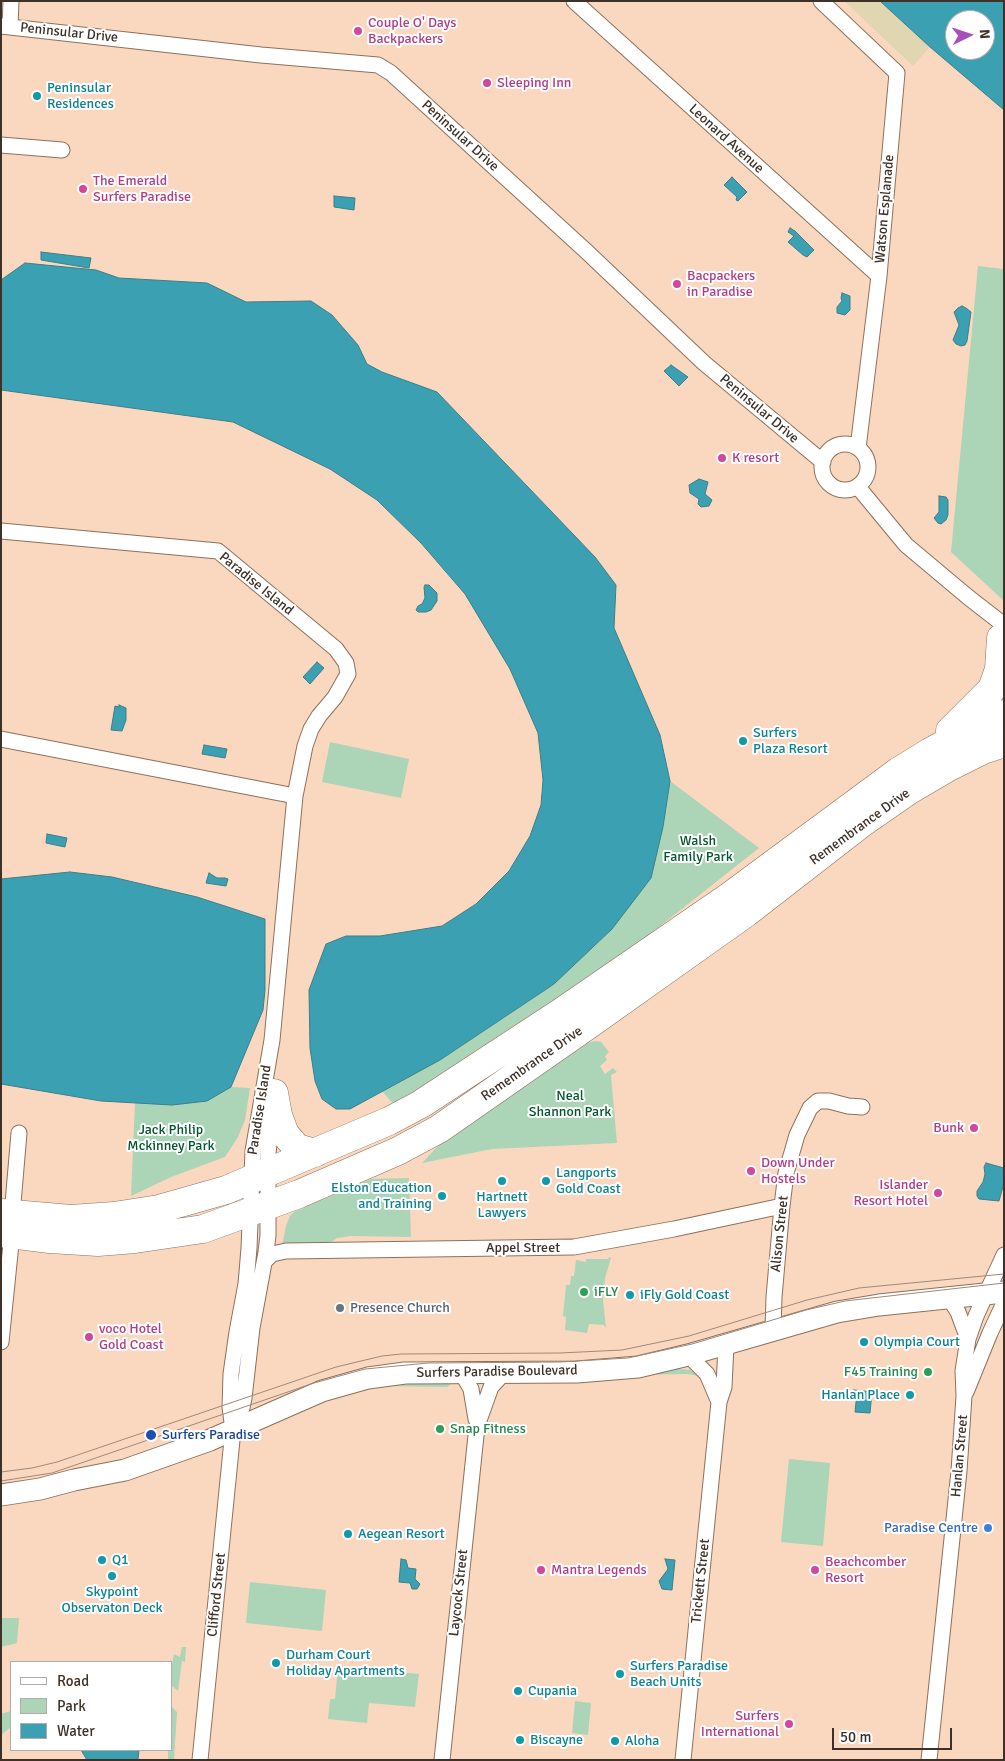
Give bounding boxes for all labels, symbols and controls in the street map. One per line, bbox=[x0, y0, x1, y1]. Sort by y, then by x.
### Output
north arrow bbox=[945, 10, 995, 60]
place label: Couple O' Days Backpackers bbox=[368, 15, 456, 48]
street label: Peninsular Drive bbox=[19, 20, 119, 46]
marker: Couple O' Days Backpackers bbox=[352, 25, 364, 37]
text: N bbox=[976, 29, 993, 39]
place label: Sleeping Inn bbox=[497, 75, 571, 91]
marker: Sleeping Inn bbox=[481, 77, 493, 89]
place label: Peninsular Residences bbox=[47, 80, 114, 112]
marker: Peninsular Residences bbox=[31, 90, 43, 102]
street label: Peninsular Drive bbox=[418, 97, 502, 175]
street label: Leonard Avenue bbox=[685, 101, 767, 177]
street label: Watson Esplanade bbox=[872, 154, 898, 264]
place label: The Emerald Surfers Paradise bbox=[93, 173, 191, 206]
marker: The Emerald Surfers Paradise bbox=[77, 183, 89, 195]
place label: Bacpackers in Paradise bbox=[687, 268, 755, 300]
marker: Bacpackers in Paradise bbox=[671, 278, 683, 290]
street label: Peninsular Drive bbox=[716, 371, 802, 447]
place label: K resort bbox=[732, 450, 779, 466]
marker: K resort bbox=[716, 452, 728, 464]
street label: Paradise Island bbox=[215, 549, 297, 619]
place label: Surfers Plaza Resort bbox=[753, 725, 828, 758]
marker: Surfers Plaza Resort bbox=[737, 735, 749, 747]
street label: Remembrance Drive bbox=[807, 785, 913, 869]
park label: Walsh Family Park bbox=[663, 833, 733, 866]
street label: Remembrance Drive bbox=[478, 1023, 586, 1105]
street label: Paradise Island bbox=[245, 1064, 275, 1156]
park label: Neal Shannon Park bbox=[529, 1088, 611, 1120]
place label: Bunk bbox=[933, 1120, 964, 1136]
park label: Jack Philip Mckinney Park bbox=[127, 1122, 215, 1154]
marker: Bunk bbox=[968, 1122, 980, 1134]
place label: Down Under Hostels bbox=[761, 1155, 835, 1188]
place label: Langports Gold Coast bbox=[556, 1165, 621, 1198]
marker: Down Under Hostels bbox=[745, 1165, 757, 1177]
marker: Hartnett Lawyers bbox=[496, 1175, 508, 1187]
marker: Langports Gold Coast bbox=[540, 1175, 552, 1187]
place label: Islander Resort Hotel bbox=[853, 1177, 928, 1210]
place label: Elston Education and Training bbox=[331, 1180, 432, 1212]
marker: Islander Resort Hotel bbox=[932, 1187, 944, 1199]
place label: Hartnett Lawyers bbox=[476, 1189, 528, 1222]
marker: Elston Education and Training bbox=[436, 1190, 448, 1202]
street label: Alison Street bbox=[768, 1195, 792, 1273]
street label: Appel Street bbox=[486, 1240, 560, 1256]
place label: iFLY bbox=[594, 1284, 618, 1300]
marker: iFLY bbox=[578, 1286, 590, 1298]
place label: iFly Gold Coast bbox=[640, 1287, 729, 1303]
marker: iFly Gold Coast bbox=[624, 1289, 636, 1301]
place label: Presence Church bbox=[350, 1300, 450, 1316]
marker: Presence Church bbox=[334, 1302, 346, 1314]
place label: voco Hotel Gold Coast bbox=[99, 1321, 164, 1354]
marker: voco Hotel Gold Coast bbox=[83, 1331, 95, 1343]
place label: Olympia Court bbox=[874, 1334, 960, 1350]
marker: Olympia Court bbox=[858, 1336, 870, 1348]
street label: Surfers Paradise Boulevard bbox=[416, 1362, 578, 1382]
place label: F45 Training bbox=[844, 1364, 918, 1380]
marker: F45 Training bbox=[922, 1366, 934, 1378]
place label: Hanlan Place bbox=[821, 1387, 900, 1403]
marker: Hanlan Place bbox=[904, 1389, 916, 1401]
street label: Hanlan Street bbox=[948, 1414, 972, 1498]
place label: Snap Fitness bbox=[450, 1421, 526, 1437]
marker: Snap Fitness bbox=[434, 1423, 446, 1435]
place label: Surfers Paradise bbox=[162, 1427, 260, 1443]
marker: Surfers Paradise bbox=[144, 1428, 158, 1442]
place label: Paradise Centre bbox=[884, 1520, 978, 1536]
marker: Paradise Centre bbox=[982, 1522, 994, 1534]
place label: Aegean Resort bbox=[358, 1526, 445, 1542]
marker: Aegean Resort bbox=[342, 1528, 354, 1540]
street label: Trickett Street bbox=[688, 1538, 714, 1624]
street label: Laycock Street bbox=[446, 1549, 472, 1637]
place label: Q1 bbox=[112, 1552, 129, 1568]
street label: Clifford Street bbox=[204, 1552, 230, 1638]
marker: Q1 bbox=[96, 1554, 108, 1566]
place label: Beachcomber Resort bbox=[825, 1554, 906, 1586]
place label: Mantra Legends bbox=[551, 1562, 647, 1578]
marker: Mantra Legends bbox=[535, 1564, 547, 1576]
marker: Beachcomber Resort bbox=[809, 1564, 821, 1576]
marker: Skypoint Observaton Deck bbox=[106, 1570, 118, 1582]
place label: Skypoint Observaton Deck bbox=[61, 1584, 163, 1616]
place label: Durham Court Holiday Apartments bbox=[286, 1647, 405, 1680]
marker: Durham Court Holiday Apartments bbox=[270, 1657, 282, 1669]
place label: Surfers Paradise Beach Units bbox=[630, 1658, 728, 1690]
legend bbox=[10, 1661, 172, 1751]
marker: Surfers Paradise Beach Units bbox=[614, 1668, 626, 1680]
text: Road bbox=[57, 1672, 89, 1690]
place label: Cupania bbox=[528, 1683, 577, 1699]
marker: Cupania bbox=[512, 1685, 524, 1697]
text: Park bbox=[57, 1697, 86, 1715]
place label: Surfers International bbox=[701, 1708, 779, 1740]
marker: Surfers International bbox=[783, 1718, 795, 1730]
scale bar bbox=[835, 1718, 955, 1750]
text: Water bbox=[57, 1722, 95, 1740]
text: 50 m bbox=[840, 1728, 871, 1746]
place label: Biscayne bbox=[530, 1732, 583, 1748]
place label: Aloha bbox=[625, 1733, 659, 1749]
marker: Biscayne bbox=[514, 1734, 526, 1746]
marker: Aloha bbox=[609, 1735, 621, 1747]

